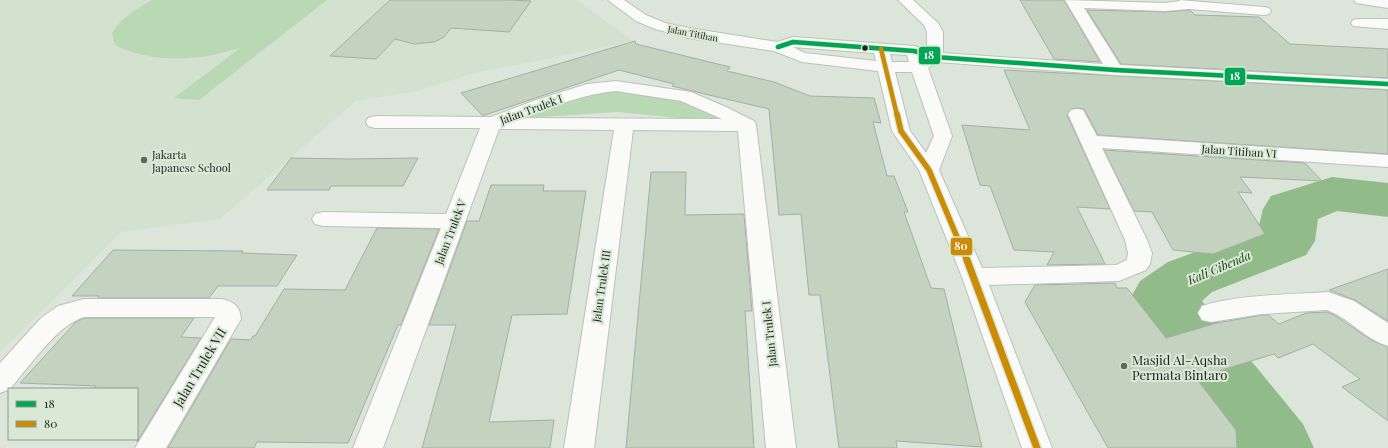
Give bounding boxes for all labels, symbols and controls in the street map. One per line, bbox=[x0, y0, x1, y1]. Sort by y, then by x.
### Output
street label: Jalan Titihan bbox=[666, 22, 720, 44]
unlabelled marker bbox=[860, 43, 870, 53]
line badge: 18 bbox=[918, 46, 941, 65]
text: 18 bbox=[924, 47, 934, 62]
line badge: 18 bbox=[1224, 67, 1246, 86]
text: 18 bbox=[1230, 68, 1240, 83]
street label: Jalan Trulek I bbox=[497, 91, 565, 128]
street label: Jalan Titihan VI bbox=[1200, 141, 1277, 161]
place label: Jakarta Japanese School bbox=[151, 147, 231, 175]
marker: Jakarta Japanese School bbox=[139, 155, 149, 165]
street label: Jalan Trulek V bbox=[430, 197, 469, 268]
line badge: 80 bbox=[950, 237, 973, 256]
text: 80 bbox=[954, 238, 968, 253]
water label: Kali Cibenda bbox=[1184, 247, 1253, 288]
street label: Jalan Trulek III bbox=[588, 249, 614, 324]
street label: Jalan Trulek I bbox=[758, 300, 780, 368]
street label: Jalan Trulek VII bbox=[168, 324, 229, 411]
place label: Masjid Al-Aqsha Permata Bintaro bbox=[1132, 351, 1228, 383]
marker: Masjid Al-Aqsha Permata Bintaro bbox=[1119, 361, 1129, 371]
legend bbox=[8, 388, 138, 440]
text: 18 bbox=[44, 395, 55, 411]
text: 80 bbox=[44, 415, 57, 431]

